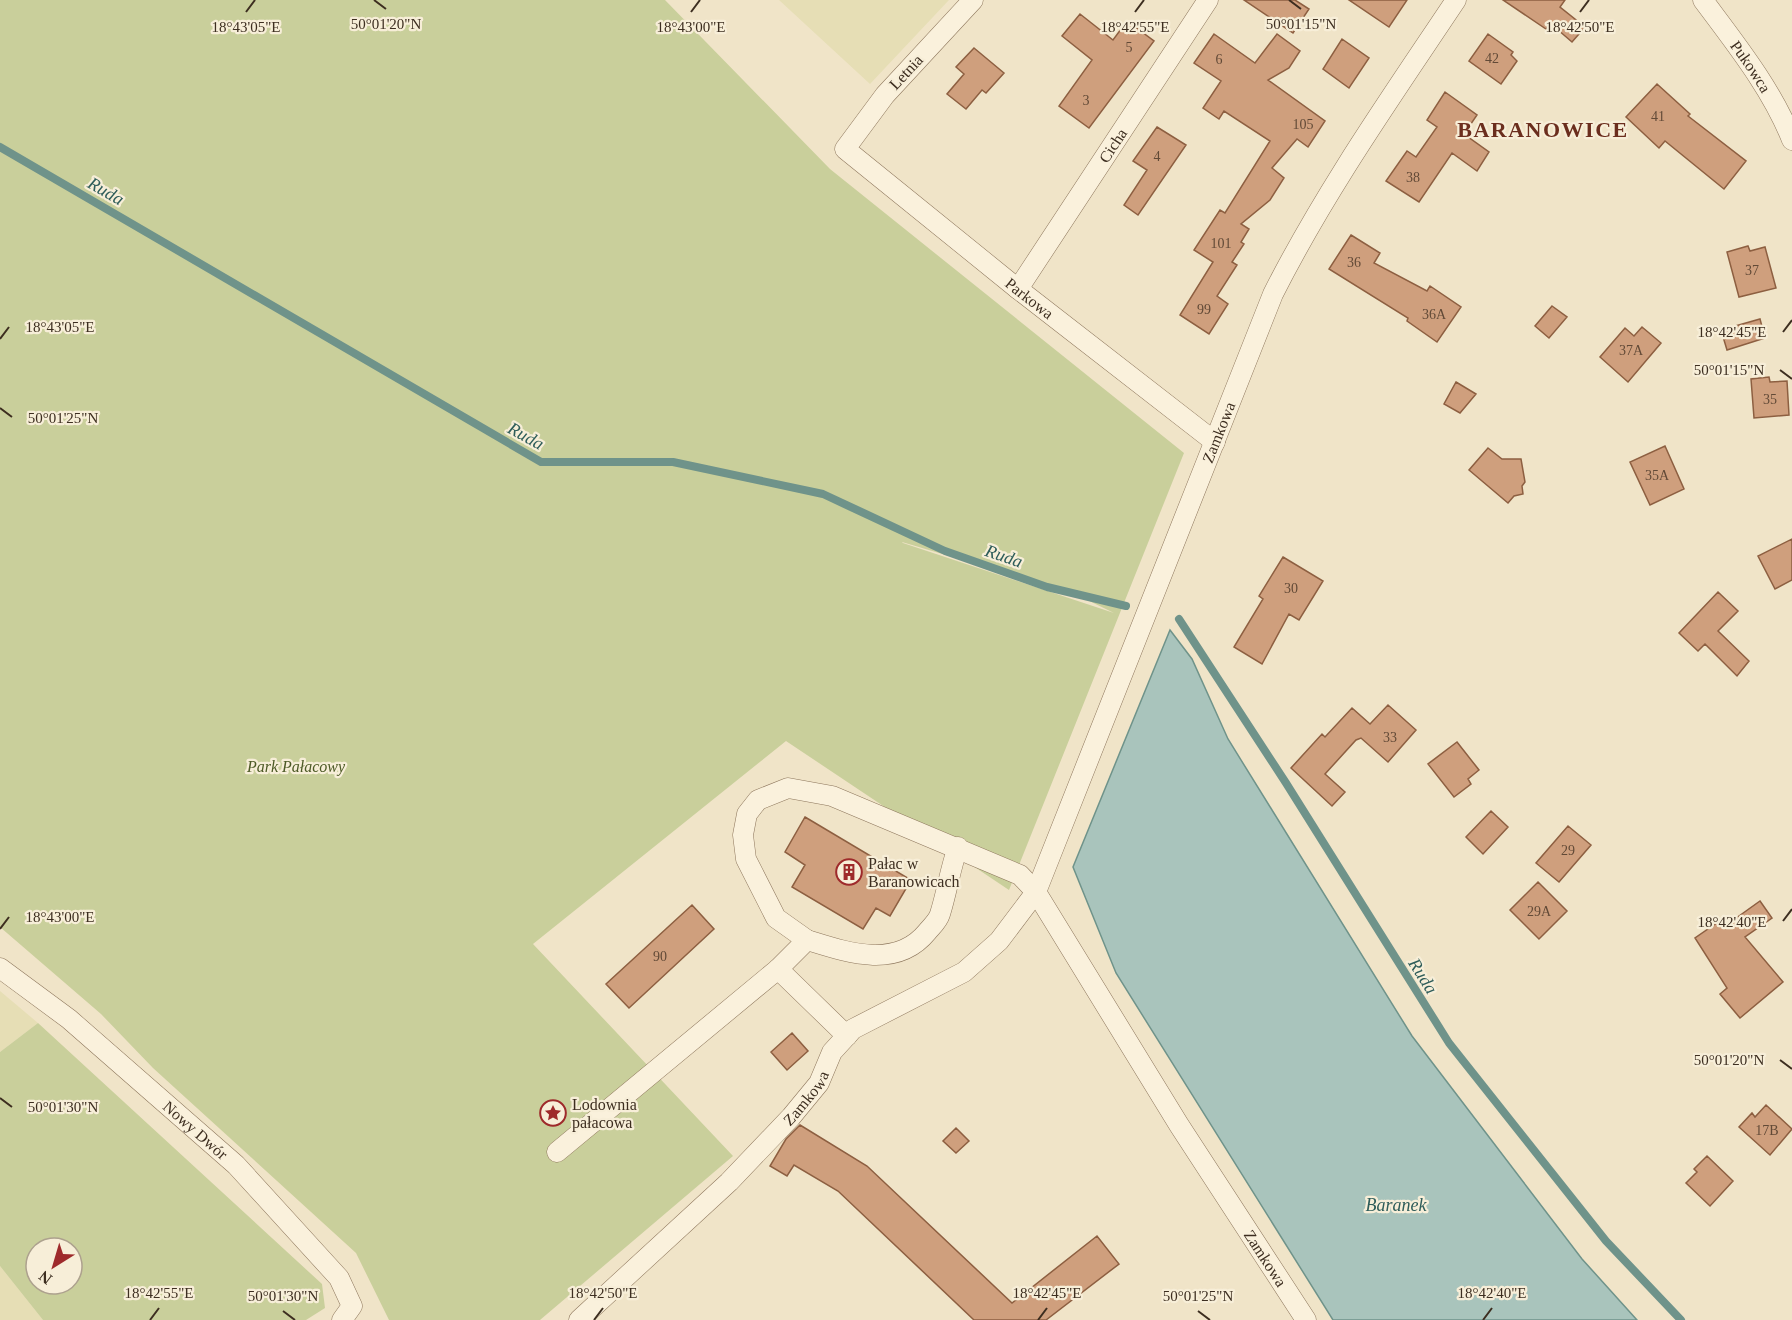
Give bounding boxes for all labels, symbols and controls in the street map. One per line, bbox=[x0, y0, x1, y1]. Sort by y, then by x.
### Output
text: 50°01'20"N bbox=[351, 16, 421, 32]
text: 50°01'15"N bbox=[1266, 16, 1336, 32]
text: 18°43'05"E bbox=[212, 19, 281, 35]
text: 18°43'00"E bbox=[657, 19, 726, 35]
text: 18°42'55"E bbox=[1101, 19, 1170, 35]
text: 18°42'50"E bbox=[1546, 19, 1615, 35]
street label: Pukowca bbox=[1728, 37, 1775, 95]
house number: 5 bbox=[1126, 40, 1133, 55]
street label: Letnia bbox=[886, 51, 926, 93]
house number: 42 bbox=[1485, 51, 1499, 66]
house number: 6 bbox=[1216, 52, 1223, 67]
house number: 3 bbox=[1083, 93, 1090, 108]
house number: 41 bbox=[1651, 109, 1665, 124]
house number: 105 bbox=[1293, 117, 1314, 132]
district label: BARANOWICE bbox=[1457, 117, 1629, 142]
street label: Cicha bbox=[1095, 125, 1130, 166]
house number: 4 bbox=[1154, 149, 1161, 164]
house number: 38 bbox=[1406, 170, 1420, 185]
water label: Ruda bbox=[84, 172, 127, 209]
house number: 101 bbox=[1211, 236, 1232, 251]
house number: 36 bbox=[1347, 255, 1361, 270]
house number: 37 bbox=[1745, 263, 1759, 278]
street label: Parkowa bbox=[1002, 274, 1057, 322]
house number: 99 bbox=[1197, 302, 1211, 317]
house number: 36A bbox=[1422, 307, 1447, 322]
text: 18°43'05"E bbox=[26, 319, 95, 335]
text: 18°42'45"E bbox=[1698, 324, 1767, 340]
house number: 37A bbox=[1619, 343, 1644, 358]
text: 50°01'15"N bbox=[1694, 362, 1764, 378]
house number: 35 bbox=[1763, 392, 1777, 407]
street label: Zamkowa bbox=[1199, 399, 1238, 465]
text: 50°01'25"N bbox=[28, 410, 98, 426]
water label: Ruda bbox=[504, 418, 547, 454]
house number: 35A bbox=[1645, 468, 1670, 483]
water label: Ruda bbox=[982, 540, 1025, 572]
house number: 30 bbox=[1284, 581, 1298, 596]
house number: 33 bbox=[1383, 730, 1397, 745]
park label: Park Pałacowy bbox=[246, 758, 346, 776]
house number: 29 bbox=[1561, 843, 1575, 858]
place label: Pałac w Baranowicach bbox=[868, 855, 960, 890]
building icon: Pałac w Baranowicach bbox=[834, 857, 864, 887]
house number: 29A bbox=[1527, 904, 1552, 919]
text: 18°43'00"E bbox=[26, 909, 95, 925]
text: 18°42'40"E bbox=[1698, 914, 1767, 930]
house number: 90 bbox=[653, 949, 667, 964]
water label: Ruda bbox=[1404, 954, 1442, 997]
text: 50°01'20"N bbox=[1694, 1052, 1764, 1068]
street label: Zamkowa bbox=[780, 1068, 832, 1128]
place label: Lodownia pałacowa bbox=[572, 1096, 637, 1132]
street label: Nowy Dwór bbox=[160, 1097, 232, 1163]
place icon: Lodownia pałacowa bbox=[538, 1098, 568, 1128]
text: 50°01'30"N bbox=[28, 1099, 98, 1115]
house number: 17B bbox=[1755, 1123, 1779, 1138]
water label: Baranek bbox=[1366, 1195, 1427, 1215]
street label: Zamkowa bbox=[1241, 1227, 1290, 1289]
north arrow bbox=[24, 1236, 84, 1296]
text: N bbox=[35, 1267, 55, 1288]
text: 18°42'55"E bbox=[125, 1285, 194, 1301]
text: 18°42'50"E bbox=[569, 1285, 638, 1301]
text: 18°42'45"E bbox=[1013, 1285, 1082, 1301]
text: 18°42'40"E bbox=[1458, 1285, 1527, 1301]
text: 50°01'30"N bbox=[248, 1288, 318, 1304]
text: 50°01'25"N bbox=[1163, 1288, 1233, 1304]

